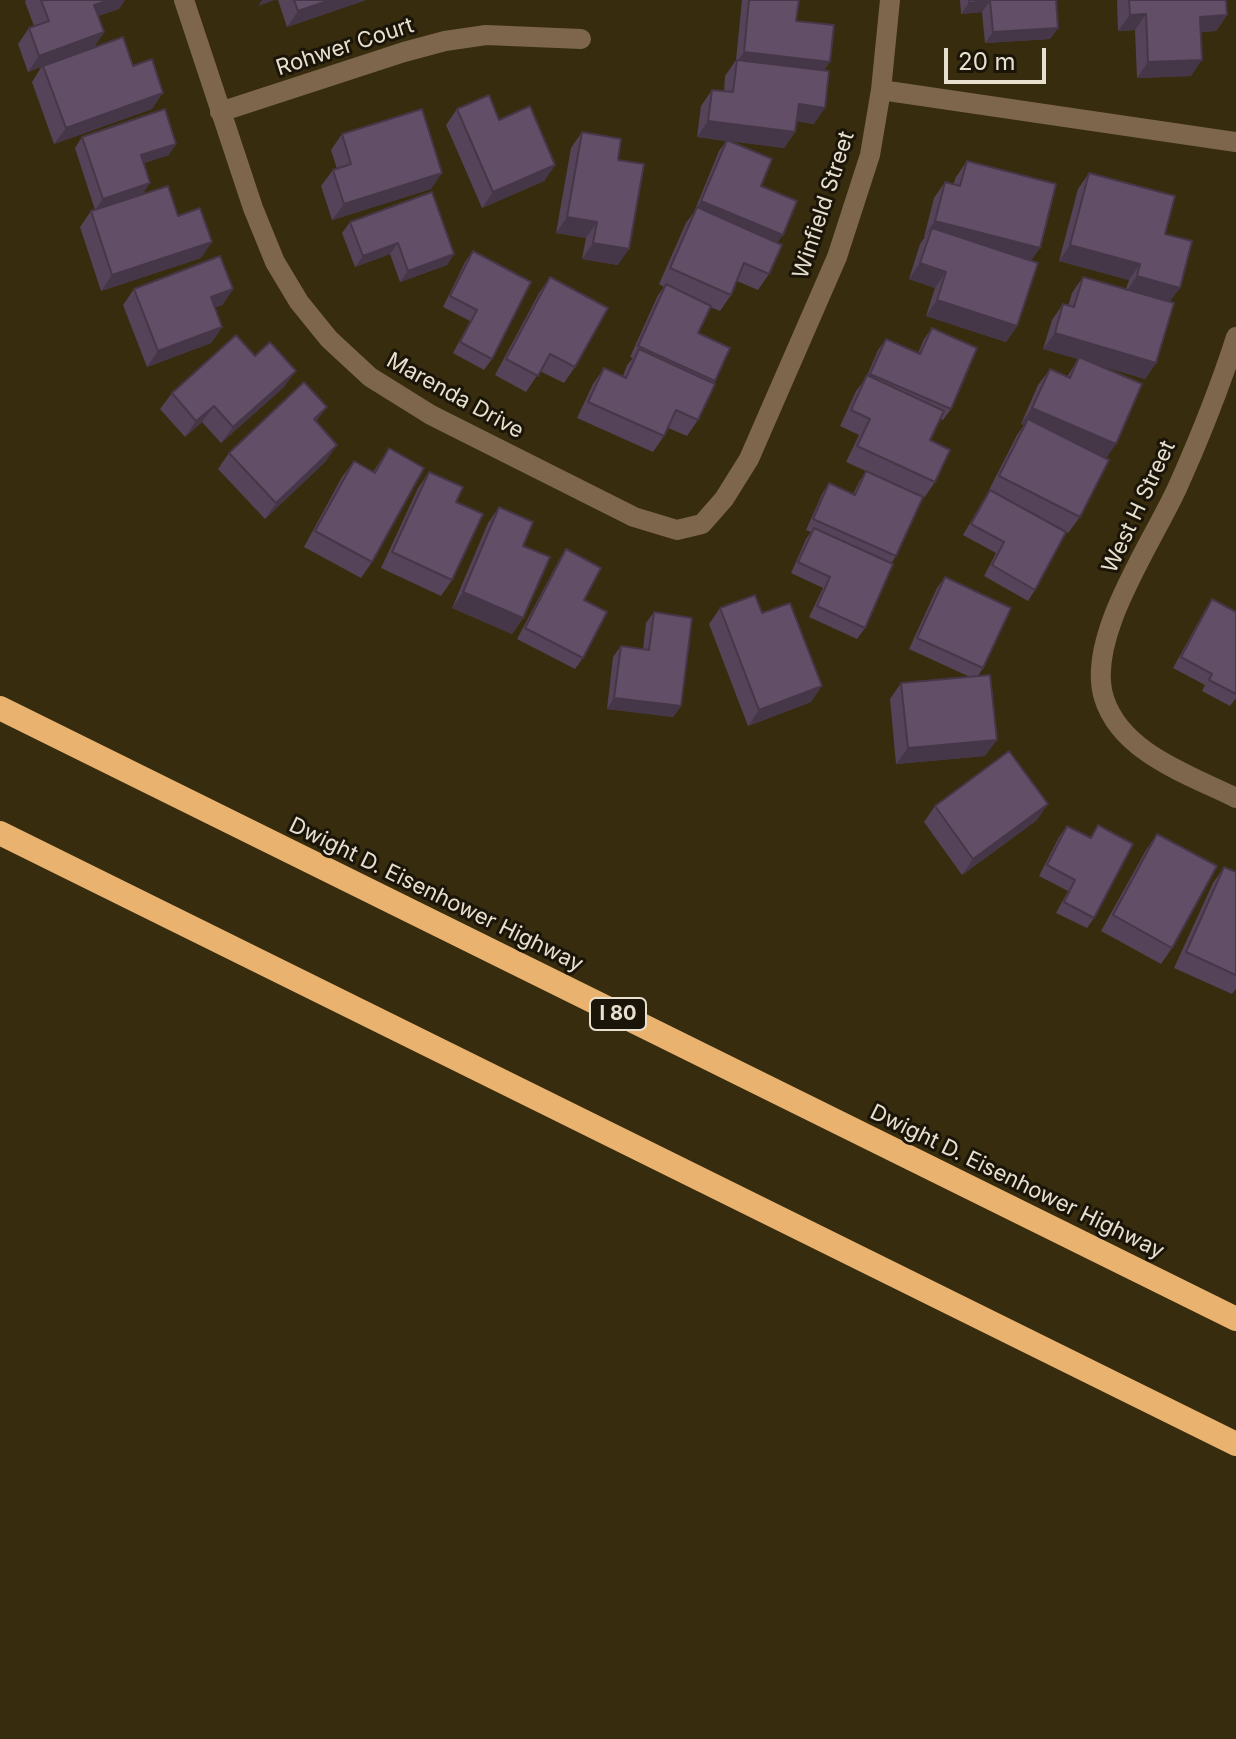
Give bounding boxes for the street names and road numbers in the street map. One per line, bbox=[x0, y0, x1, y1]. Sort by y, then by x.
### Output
street label: Rohwer Court bbox=[273, 12, 417, 82]
street label: Winfield Street bbox=[788, 128, 860, 282]
street label: Marenda Drive bbox=[382, 347, 528, 445]
street label: West H Street bbox=[1097, 437, 1181, 577]
street label: Dwight D. Eisenhower Highway bbox=[285, 812, 587, 978]
road number: I 80 bbox=[590, 998, 646, 1030]
street label: Dwight D. Eisenhower Highway bbox=[866, 1099, 1168, 1265]

